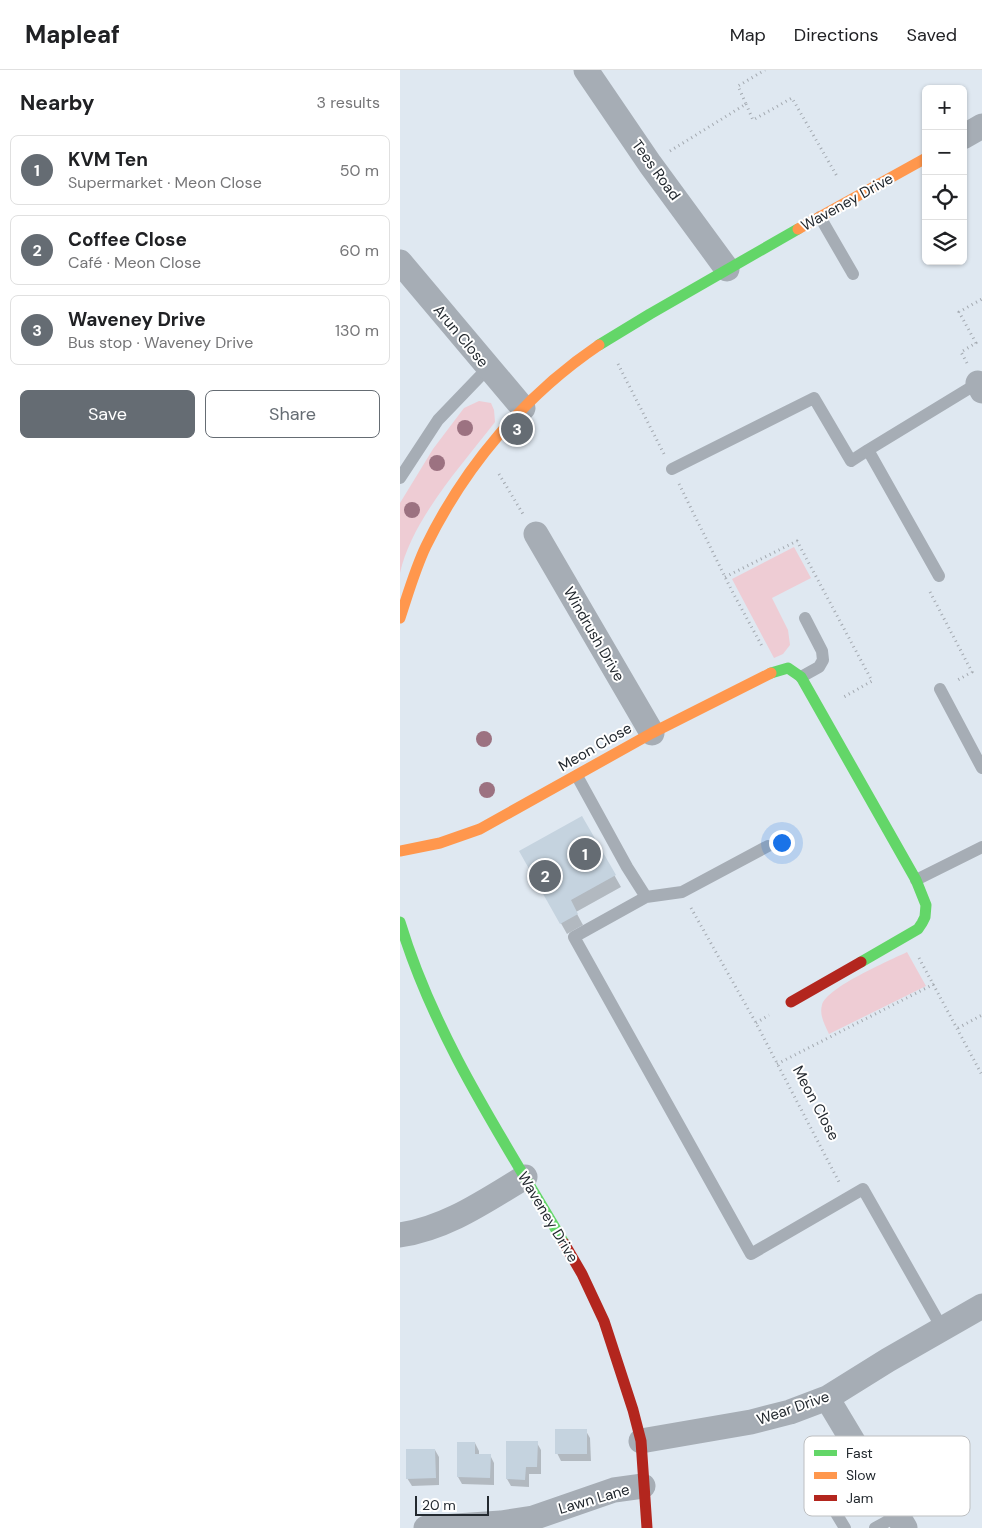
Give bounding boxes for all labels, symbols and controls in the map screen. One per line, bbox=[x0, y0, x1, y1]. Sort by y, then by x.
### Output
text: Mapleaf bbox=[25, 19, 120, 50]
text: Map bbox=[730, 23, 766, 47]
text: Directions bbox=[794, 23, 879, 47]
text: Saved bbox=[907, 23, 957, 47]
map controls bbox=[922, 85, 967, 265]
button: + bbox=[922, 85, 967, 130]
text: Nearby bbox=[20, 89, 94, 117]
text: 3 results bbox=[317, 92, 380, 113]
button: − bbox=[922, 130, 967, 175]
street label: Tees Road bbox=[627, 136, 685, 204]
text: KVM Ten bbox=[68, 147, 148, 172]
text: 1 bbox=[34, 160, 40, 181]
text: 50 m bbox=[340, 160, 379, 181]
street label: Waveney Drive bbox=[797, 168, 897, 236]
text: Supermarket · Meon Close bbox=[68, 172, 262, 193]
button: locate bbox=[922, 175, 967, 220]
button: layers bbox=[922, 220, 967, 265]
text: Coffee Close bbox=[68, 227, 187, 252]
text: 2 bbox=[32, 240, 42, 261]
text: 60 m bbox=[339, 240, 379, 261]
text: Café · Meon Close bbox=[68, 252, 201, 273]
street label: Arun Close bbox=[429, 301, 493, 371]
text: Waveney Drive bbox=[68, 307, 206, 332]
text: 3 bbox=[32, 320, 42, 341]
text: 130 m bbox=[335, 320, 379, 341]
text: Bus stop · Waveney Drive bbox=[68, 332, 253, 353]
button: Save bbox=[20, 390, 195, 438]
button: Share bbox=[205, 390, 380, 438]
pin: 3 bbox=[501, 410, 533, 448]
street label: Windrush Drive bbox=[559, 583, 629, 685]
street label: Meon Close bbox=[555, 718, 635, 776]
your location bbox=[769, 830, 795, 856]
pin: 1 bbox=[569, 835, 601, 873]
pin: 2 bbox=[529, 857, 561, 895]
street label: Meon Close bbox=[788, 1062, 844, 1144]
street label: Waveney Drive bbox=[513, 1168, 583, 1266]
street label: Wear Drive bbox=[754, 1386, 832, 1430]
legend bbox=[804, 1436, 970, 1516]
text: Fast bbox=[846, 1444, 873, 1462]
text: Slow bbox=[846, 1466, 876, 1484]
street label: Lawn Lane bbox=[556, 1479, 632, 1519]
text: Jam bbox=[846, 1489, 873, 1507]
scale bar bbox=[415, 1493, 489, 1516]
text: 20 m bbox=[422, 1496, 456, 1514]

